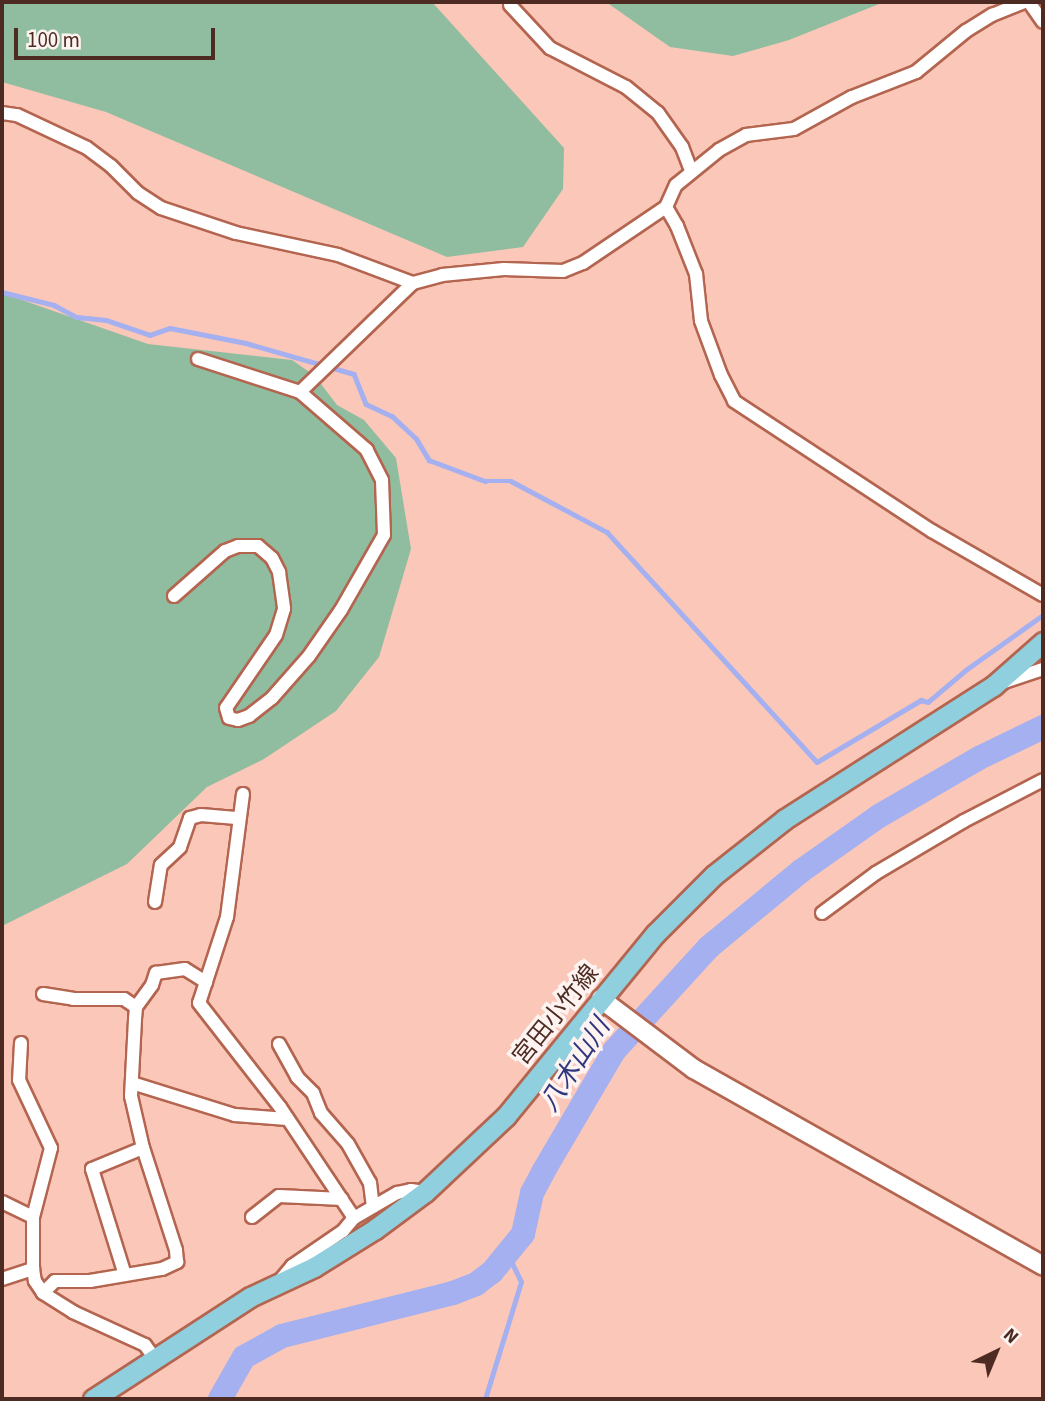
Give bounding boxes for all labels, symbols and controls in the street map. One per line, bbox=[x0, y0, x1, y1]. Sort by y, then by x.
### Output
scale bar bbox=[18, 14, 219, 58]
text: 100 m bbox=[27, 25, 80, 55]
street label: 宮田小竹線 bbox=[507, 959, 605, 1071]
water label: 八木山川 bbox=[534, 1013, 616, 1117]
north arrow bbox=[961, 1317, 1031, 1387]
text: N bbox=[997, 1322, 1024, 1350]

